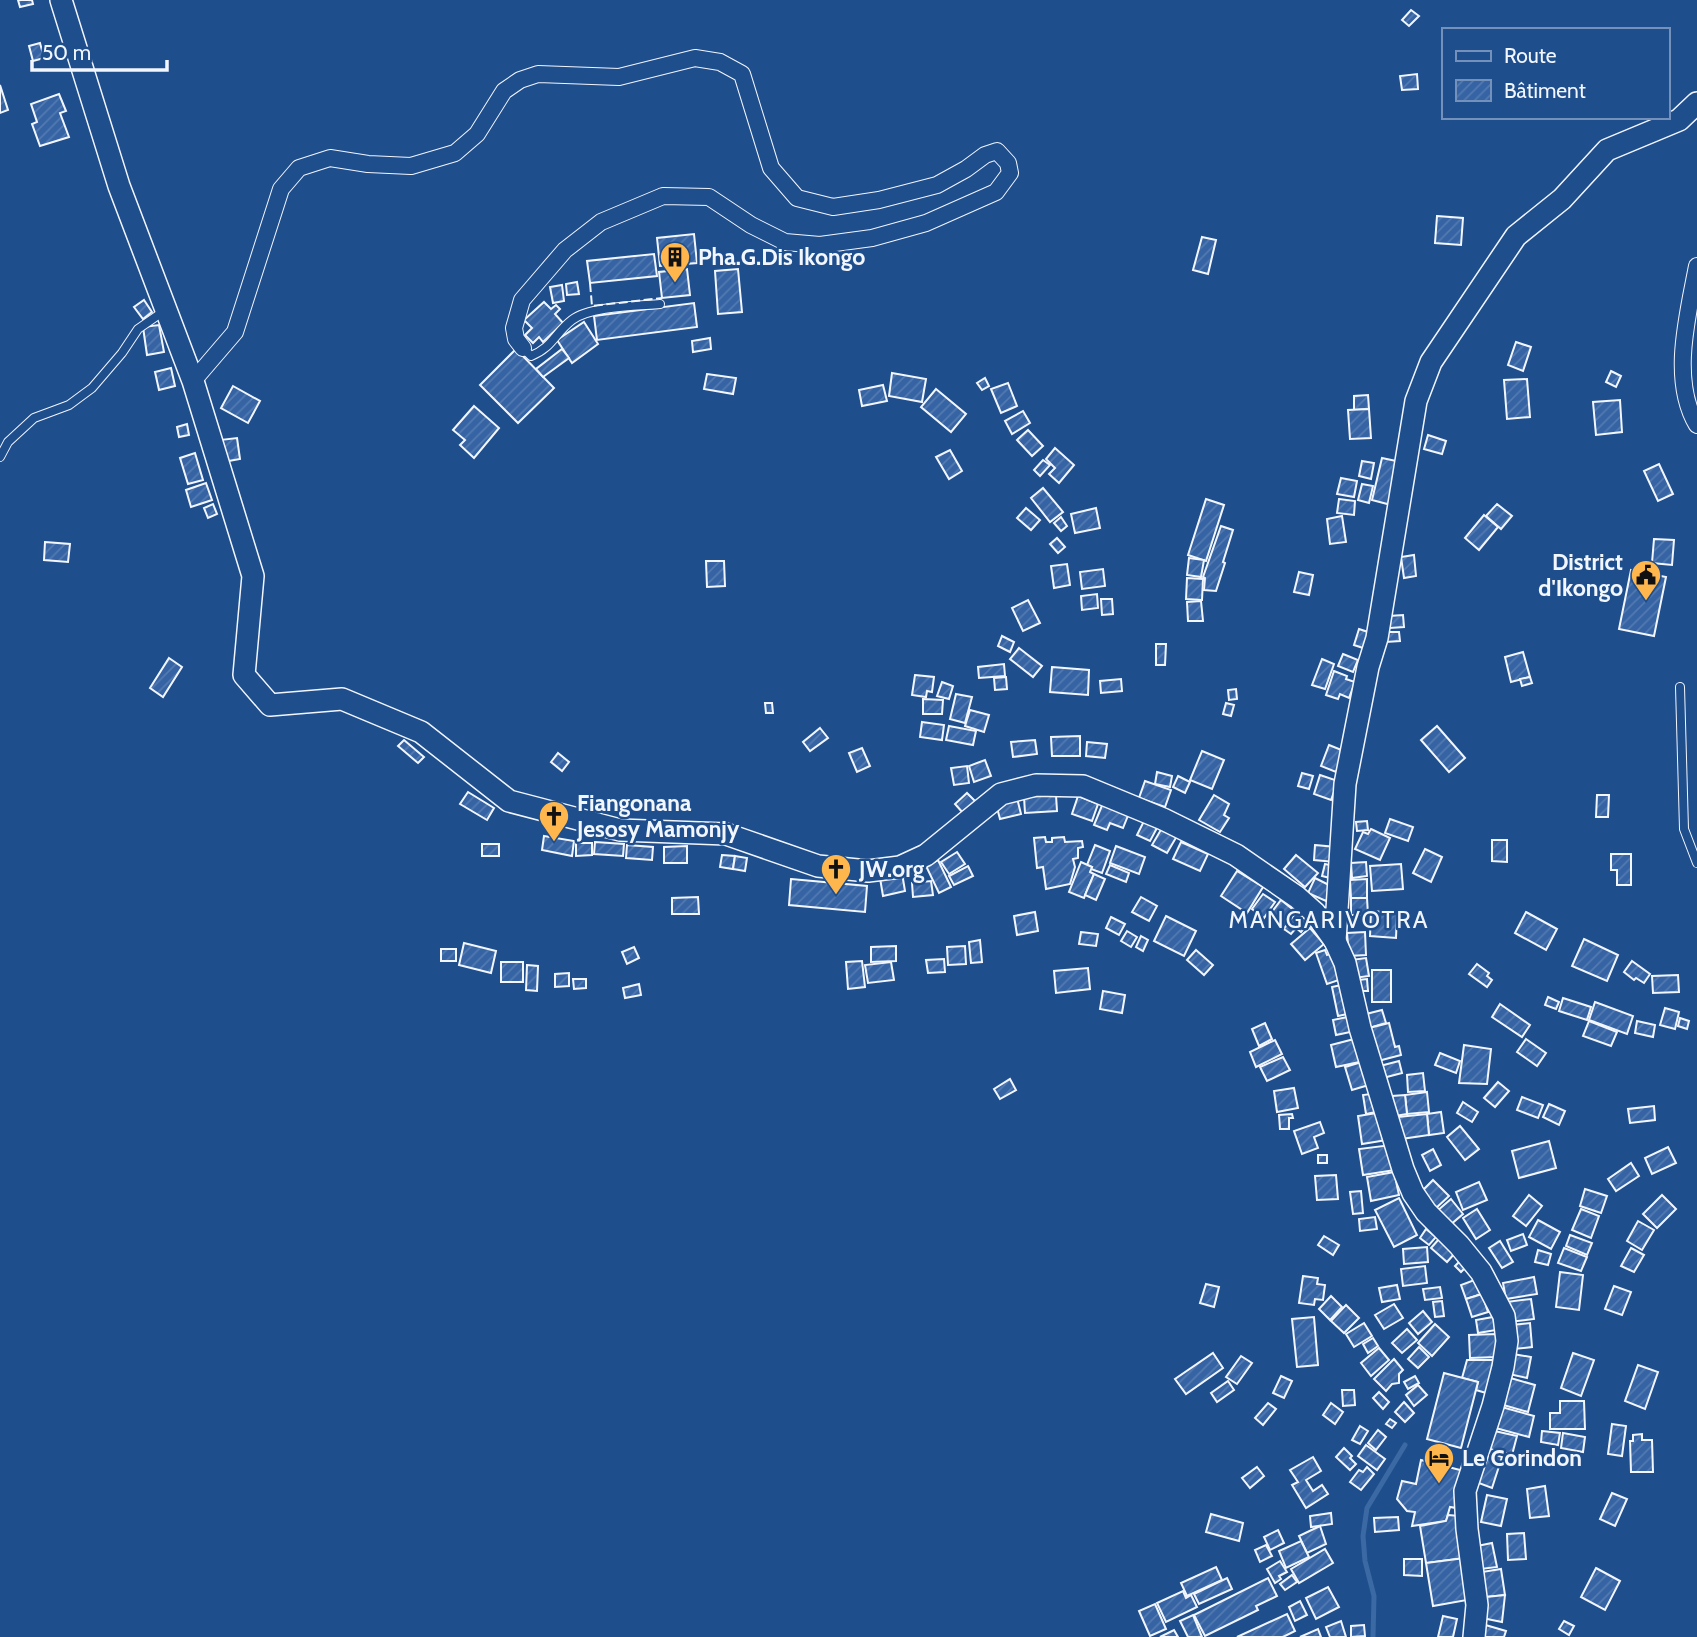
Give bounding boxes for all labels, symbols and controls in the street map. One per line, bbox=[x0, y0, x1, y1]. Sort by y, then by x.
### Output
scale bar bbox=[32, 28, 166, 72]
legend bbox=[1442, 28, 1669, 119]
text: 50 m bbox=[42, 40, 91, 65]
text: Route bbox=[1504, 43, 1557, 68]
text: Bâtiment bbox=[1504, 78, 1586, 103]
building icon: Pha.G.Dis Ikongo bbox=[658, 240, 692, 284]
place label: Pha.G.Dis Ikongo bbox=[698, 243, 865, 271]
place label: District d'Ikongo bbox=[1538, 548, 1623, 602]
public building icon: District d'Ikongo bbox=[1629, 558, 1663, 602]
place label: Fiangonana Jesosy Mamonjy bbox=[576, 789, 740, 843]
church icon: Fiangonana Jesosy Mamonjy bbox=[537, 799, 571, 843]
church icon: JW.org bbox=[819, 852, 853, 896]
place label: JW.org bbox=[858, 855, 925, 883]
district label: MANGARIVOTRA bbox=[1229, 905, 1429, 934]
hotel icon: Le Corindon bbox=[1422, 1441, 1456, 1485]
place label: Le Corindon bbox=[1462, 1444, 1582, 1472]

